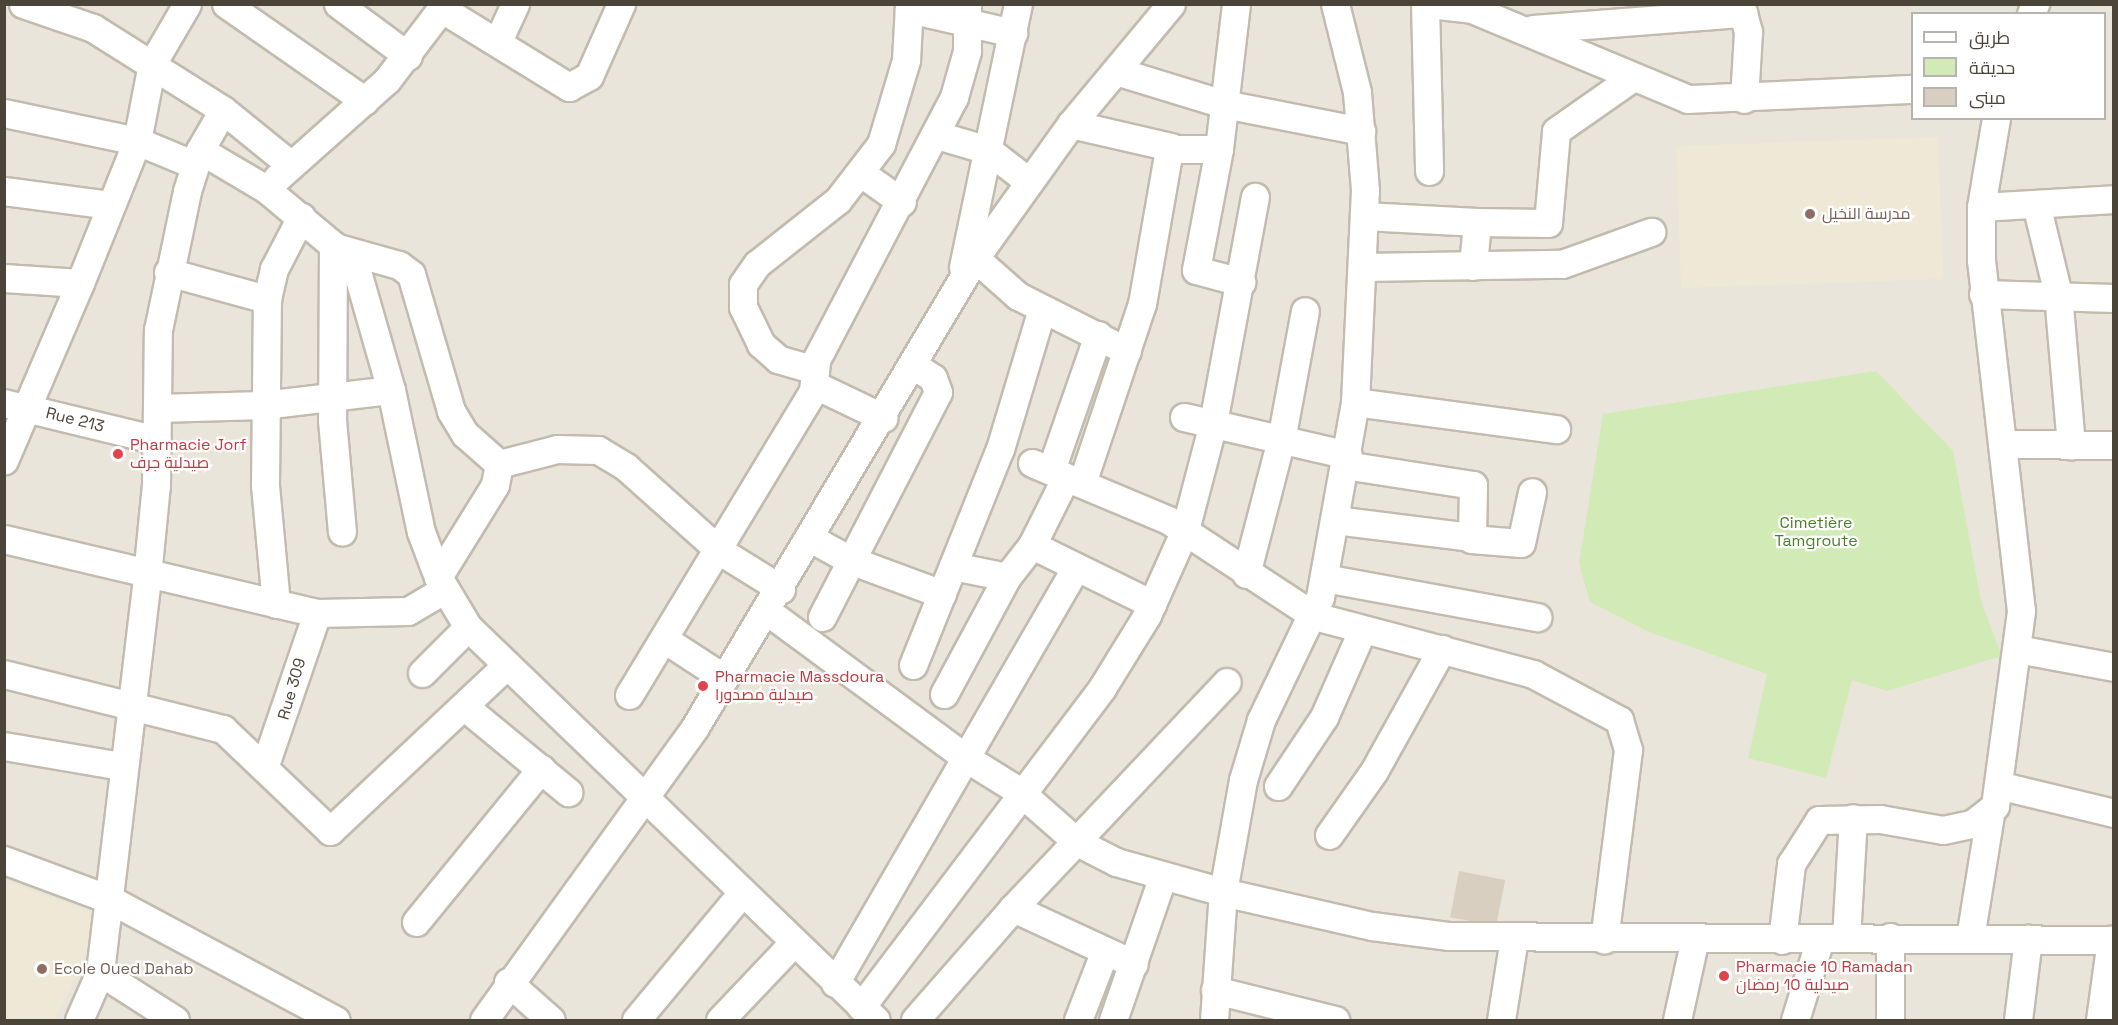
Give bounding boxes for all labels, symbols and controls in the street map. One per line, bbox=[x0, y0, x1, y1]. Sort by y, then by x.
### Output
legend bbox=[1911, 12, 2106, 120]
text: طريق bbox=[1969, 26, 2010, 49]
text: حديقة bbox=[1969, 56, 2015, 79]
text: مبنى bbox=[1969, 86, 2006, 109]
place label: مدرسة النخيل bbox=[1822, 204, 1911, 224]
marker: مدرسة النخيل bbox=[1803, 207, 1817, 221]
street label: Rue 213 bbox=[44, 403, 106, 437]
place label: Pharmacie Jorf صيدلية جرف bbox=[130, 435, 247, 473]
marker: Pharmacie Jorf صيدلية جرف bbox=[111, 447, 125, 461]
park label: Cimetière Tamgroute bbox=[1774, 513, 1858, 551]
street label: Rue 309 bbox=[274, 656, 310, 722]
place label: Pharmacie Massdoura صيدلية مصدورا bbox=[715, 667, 884, 705]
marker: Pharmacie Massdoura صيدلية مصدورا bbox=[696, 679, 710, 693]
place label: Pharmacie 10 Ramadan صيدلية 10 رمضان bbox=[1736, 957, 1913, 995]
place label: Ecole Oued Dahab bbox=[54, 959, 193, 979]
marker: Ecole Oued Dahab bbox=[35, 962, 49, 976]
marker: Pharmacie 10 Ramadan صيدلية 10 رمضان bbox=[1717, 969, 1731, 983]

